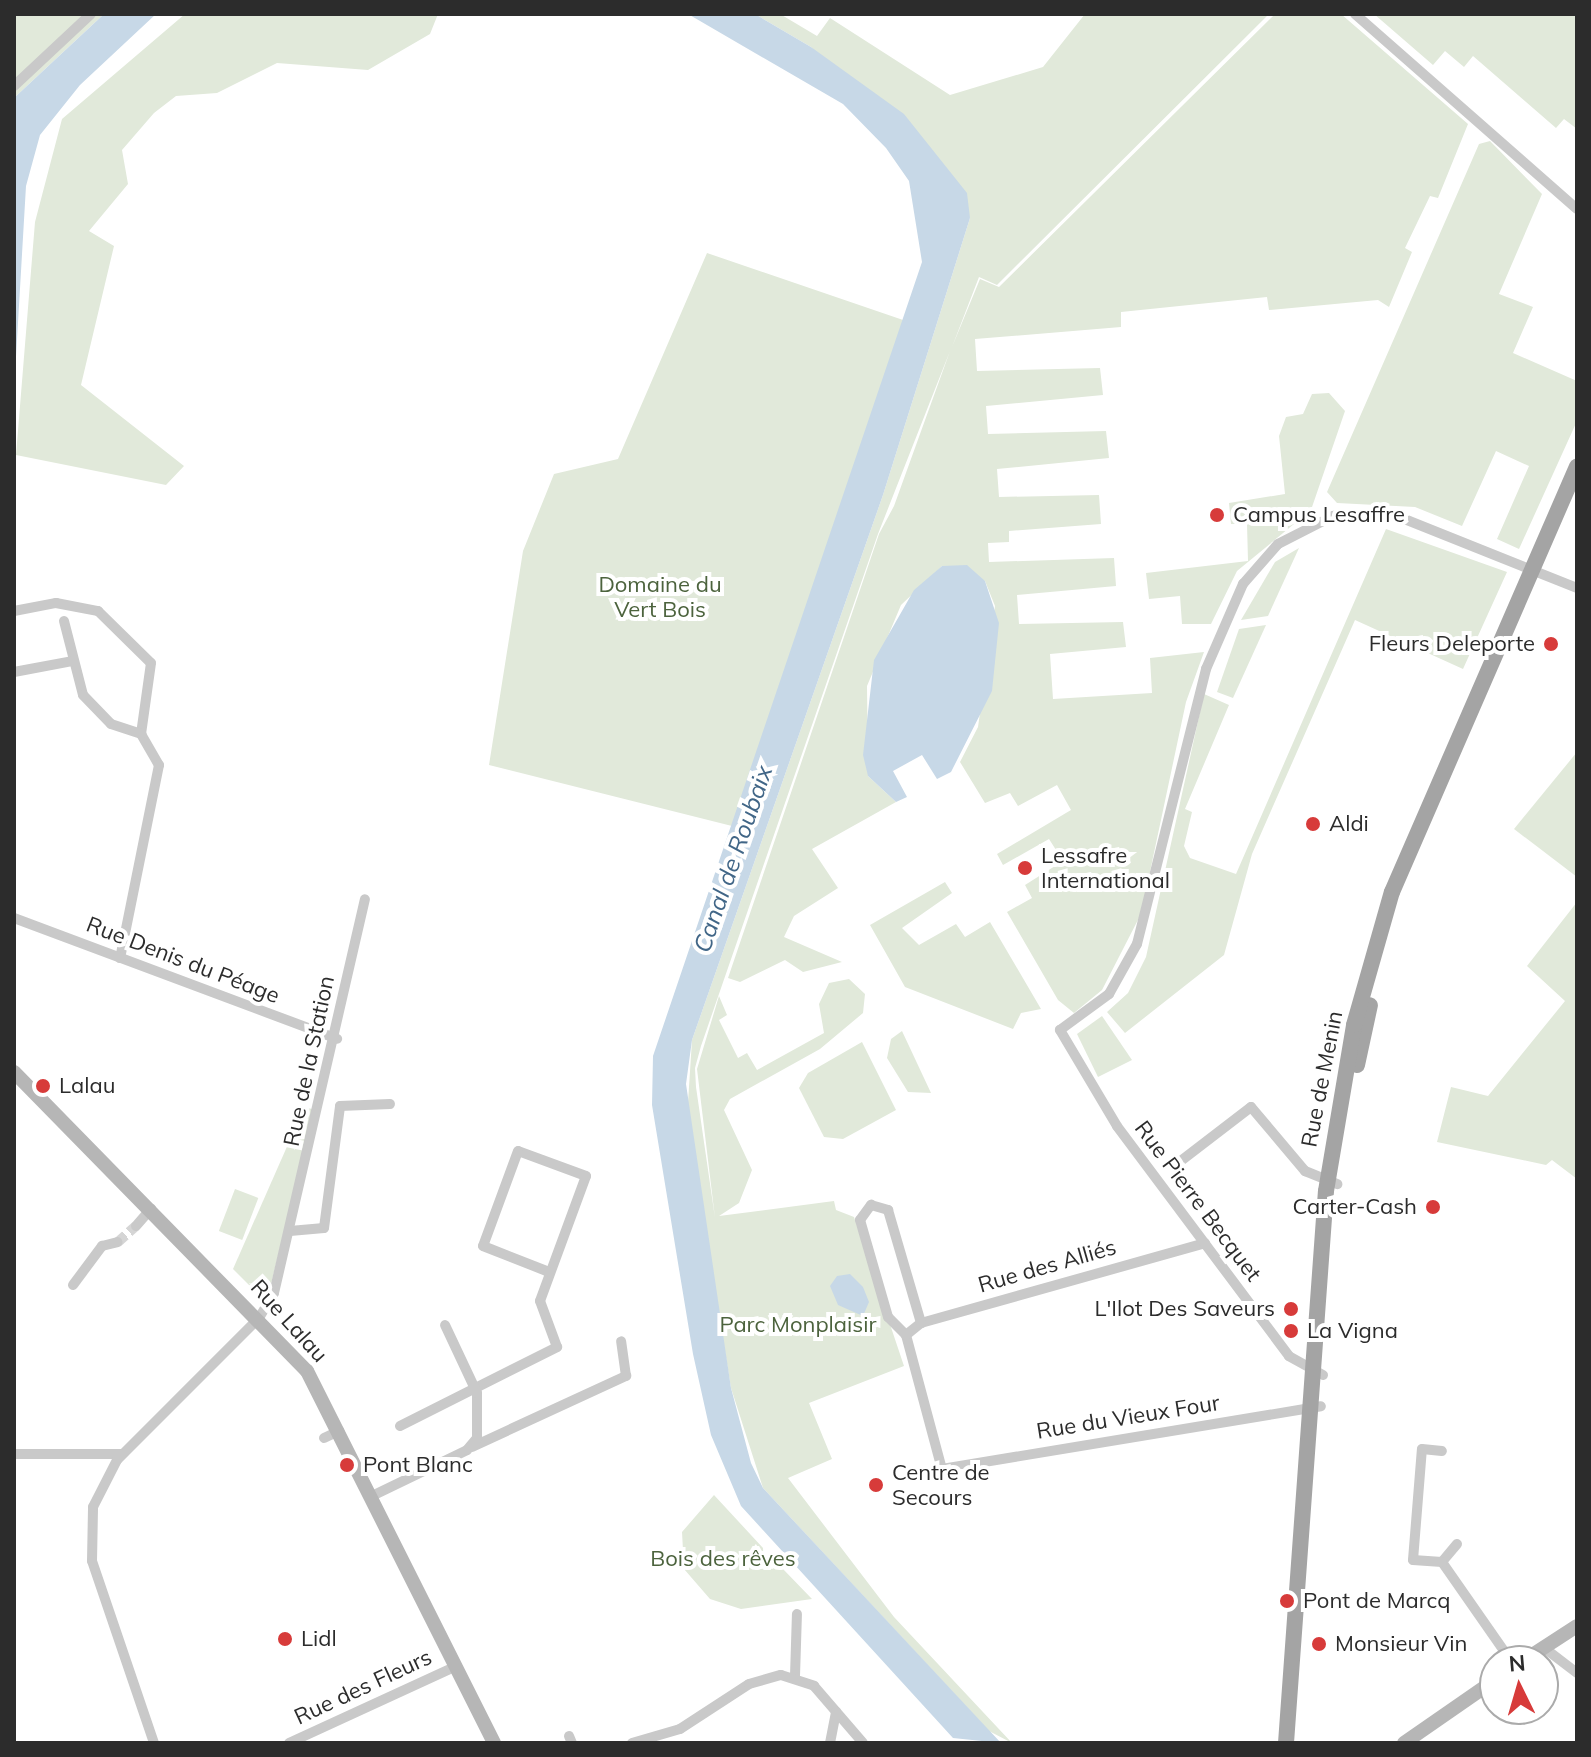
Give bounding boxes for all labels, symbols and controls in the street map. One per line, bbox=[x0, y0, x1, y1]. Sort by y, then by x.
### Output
place label: Campus Lesaffre bbox=[1233, 502, 1405, 528]
marker: Campus Lesaffre bbox=[1208, 506, 1226, 524]
park label: Domaine du Vert Bois bbox=[598, 571, 722, 622]
place label: Fleurs Deleporte bbox=[1369, 631, 1535, 657]
marker: Fleurs Deleporte bbox=[1542, 635, 1560, 653]
water label: Canal de Roubaix bbox=[688, 762, 778, 956]
place label: Aldi bbox=[1329, 811, 1369, 837]
marker: Aldi bbox=[1304, 815, 1322, 833]
place label: Lessafre International bbox=[1041, 842, 1170, 894]
marker: Lessafre International bbox=[1016, 859, 1034, 877]
street label: Rue Denis du Péage bbox=[83, 911, 283, 1009]
street label: Rue de la Station bbox=[278, 973, 340, 1149]
street label: Rue de Menin bbox=[1296, 1009, 1348, 1149]
place label: Lalau bbox=[59, 1073, 115, 1099]
marker: Lalau bbox=[34, 1077, 52, 1095]
street label: Rue Pierre Becquet bbox=[1129, 1116, 1267, 1286]
place label: Carter-Cash bbox=[1292, 1194, 1417, 1220]
marker: Carter-Cash bbox=[1424, 1198, 1442, 1216]
street label: Rue des Alliés bbox=[975, 1234, 1119, 1298]
street label: Rue Lalau bbox=[245, 1274, 333, 1368]
place label: L'Ilot Des Saveurs bbox=[1094, 1296, 1275, 1322]
marker: L'Ilot Des Saveurs bbox=[1282, 1300, 1300, 1318]
park label: Parc Monplaisir bbox=[720, 1312, 876, 1338]
place label: La Vigna bbox=[1307, 1318, 1398, 1344]
marker: La Vigna bbox=[1282, 1322, 1300, 1340]
street label: Rue du Vieux Four bbox=[1034, 1389, 1222, 1445]
place label: Pont Blanc bbox=[363, 1452, 473, 1478]
marker: Pont Blanc bbox=[338, 1456, 356, 1474]
place label: Centre de Secours bbox=[892, 1459, 990, 1510]
marker: Centre de Secours bbox=[867, 1476, 885, 1494]
park label: Bois des rêves bbox=[650, 1546, 796, 1572]
place label: Pont de Marcq bbox=[1303, 1588, 1450, 1614]
marker: Pont de Marcq bbox=[1278, 1592, 1296, 1610]
place label: Lidl bbox=[301, 1626, 337, 1652]
marker: Lidl bbox=[276, 1630, 294, 1648]
place label: Monsieur Vin bbox=[1335, 1631, 1467, 1657]
marker: Monsieur Vin bbox=[1310, 1635, 1328, 1653]
street label: Rue des Fleurs bbox=[290, 1644, 436, 1730]
north arrow bbox=[1479, 1645, 1559, 1725]
text: N bbox=[1508, 1648, 1527, 1678]

